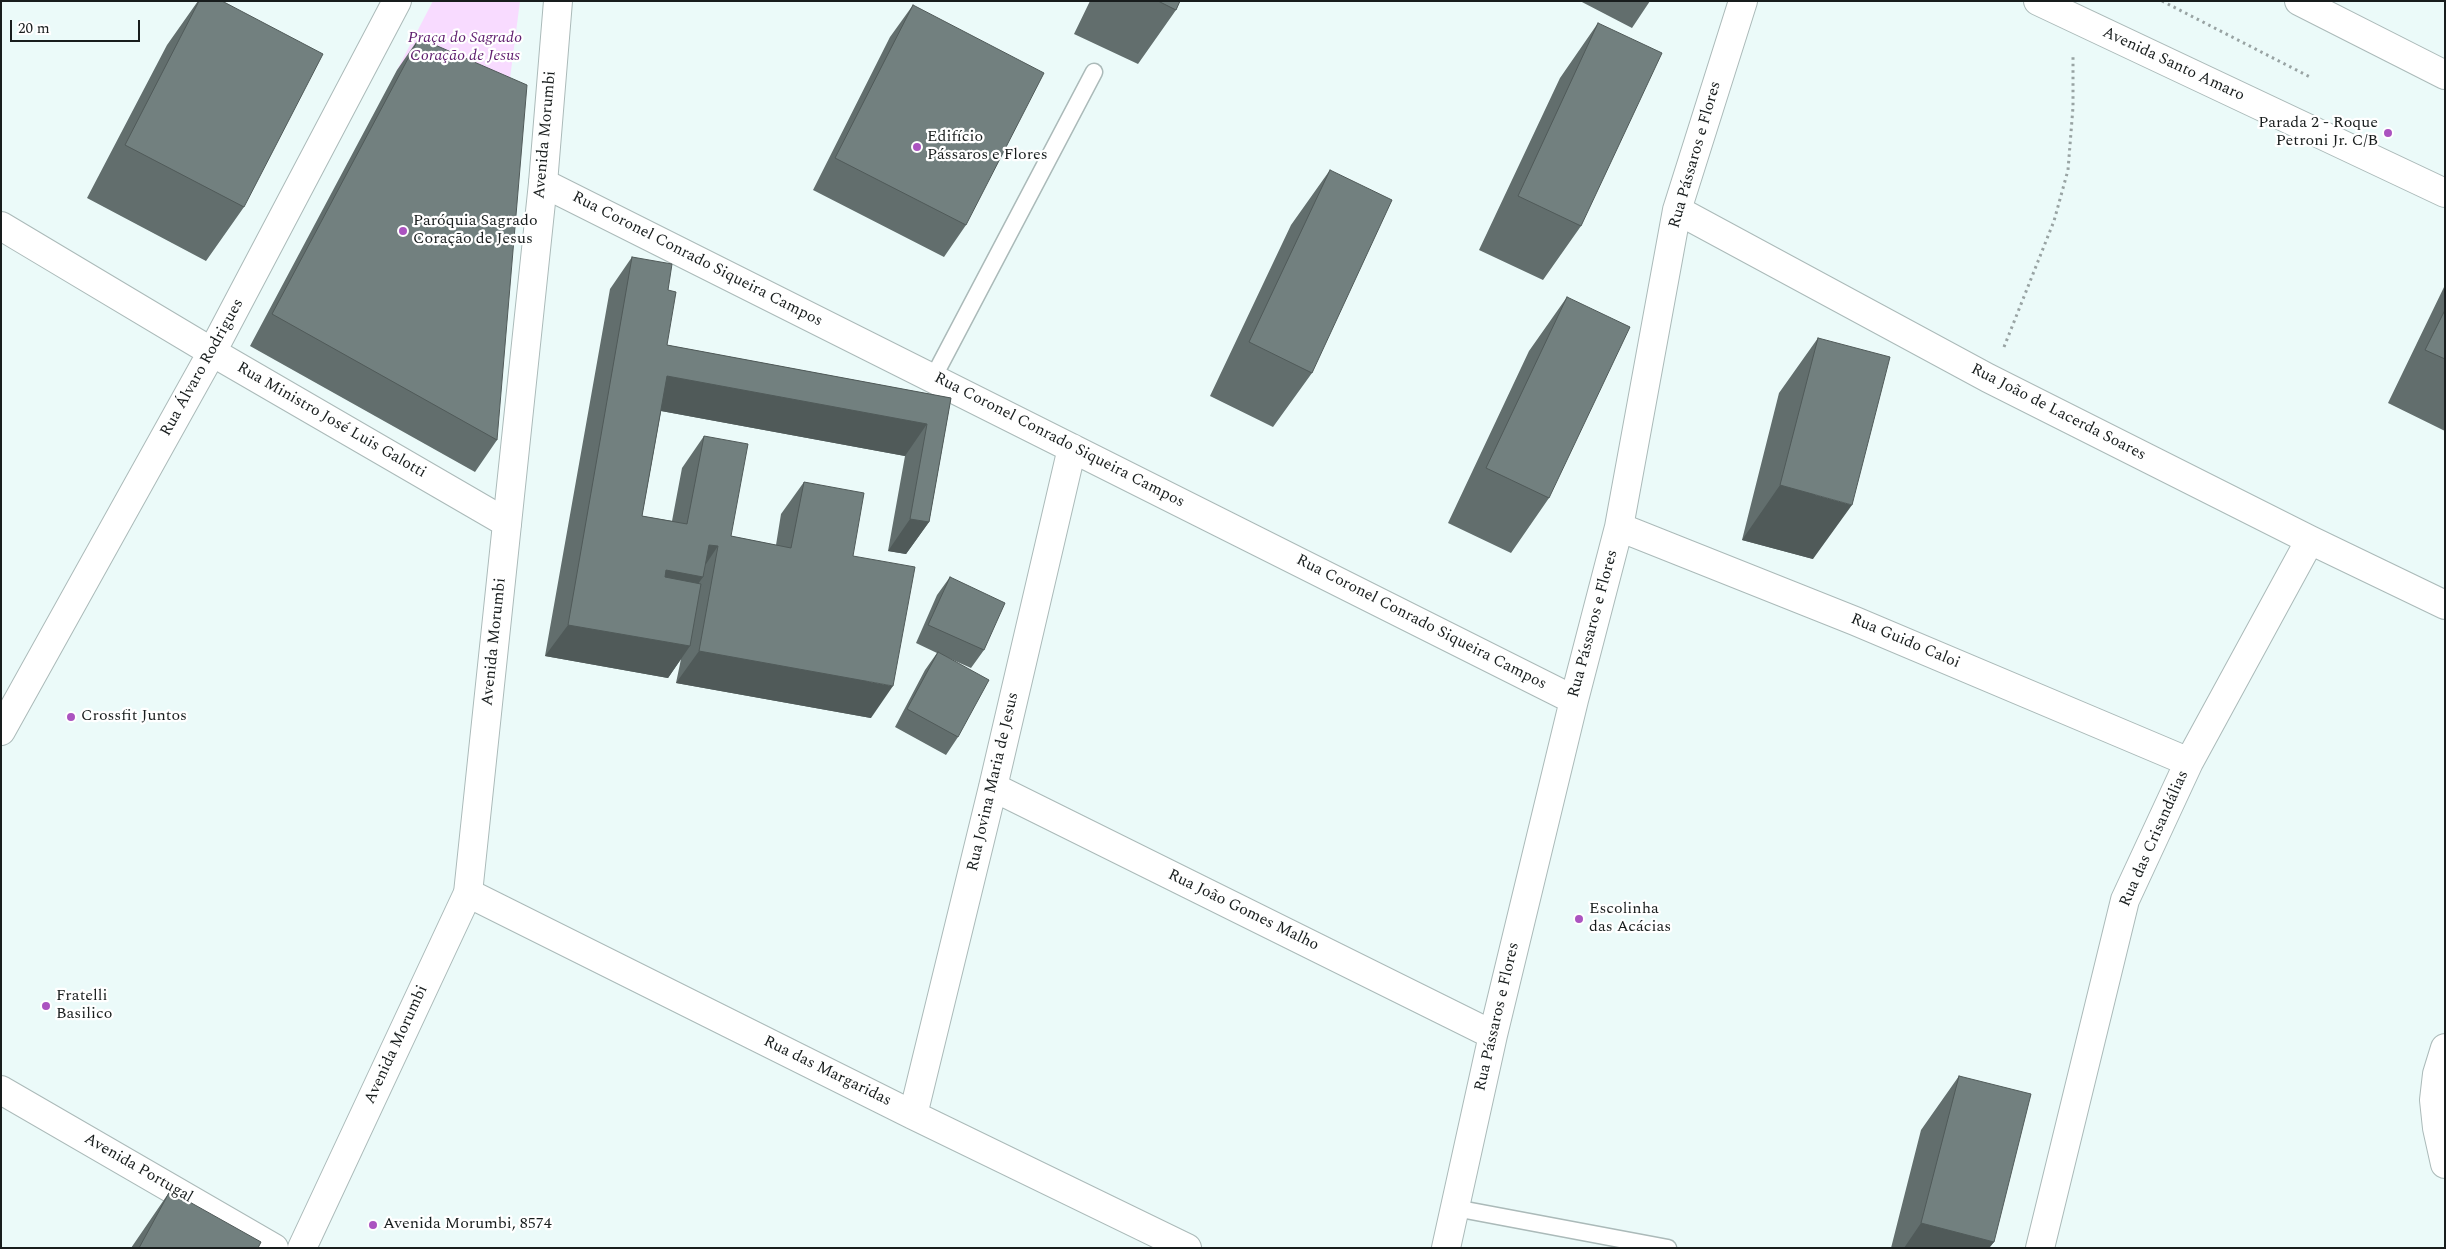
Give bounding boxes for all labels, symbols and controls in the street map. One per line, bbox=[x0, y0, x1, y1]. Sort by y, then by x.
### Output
scale bar bbox=[12, 10, 142, 42]
text: 20 m bbox=[18, 17, 50, 40]
street label: Avenida Santo Amaro bbox=[2099, 24, 2247, 106]
park label: Praça do Sagrado Coração de Jesus bbox=[408, 29, 522, 67]
street label: Avenida Morumbi bbox=[531, 70, 561, 200]
street label: Rua Pássaros e Flores bbox=[1666, 79, 1726, 231]
place label: Parada 2 - Roque Petroni Jr. C/B bbox=[2258, 114, 2378, 152]
marker: Parada 2 - Roque Petroni Jr. C/B bbox=[2382, 127, 2394, 139]
place label: Edifício Pássaros e Flores bbox=[927, 128, 1048, 166]
marker: Edifício Pássaros e Flores bbox=[911, 141, 923, 153]
street label: Rua Coronel Conrado Siqueira Campos bbox=[569, 188, 825, 332]
place label: Paróquia Sagrado Coração de Jesus bbox=[413, 212, 538, 250]
marker: Paróquia Sagrado Coração de Jesus bbox=[397, 225, 409, 237]
street label: Rua Álvaro Rodrigues bbox=[157, 296, 249, 440]
street label: Rua Ministro José Luis Galotti bbox=[233, 359, 429, 483]
street label: Rua João de Lacerda Soares bbox=[1967, 360, 2149, 466]
street label: Rua Coronel Conrado Siqueira Campos bbox=[931, 369, 1187, 513]
street label: Rua Pássaros e Flores bbox=[1565, 548, 1623, 700]
street label: Rua Coronel Conrado Siqueira Campos bbox=[1293, 551, 1549, 695]
street label: Avenida Morumbi bbox=[479, 577, 511, 707]
street label: Rua Guido Caloi bbox=[1847, 610, 1963, 674]
street label: Rua Jovina Maria de Jesus bbox=[964, 691, 1024, 873]
place label: Crossfit Juntos bbox=[81, 707, 187, 727]
marker: Crossfit Juntos bbox=[65, 711, 77, 723]
street label: Rua das Crisandálias bbox=[2116, 768, 2194, 910]
street label: Rua João Gomes Malho bbox=[1164, 866, 1322, 956]
place label: Escolinha das Acácias bbox=[1589, 900, 1671, 938]
marker: Escolinha das Acácias bbox=[1573, 913, 1585, 925]
street label: Rua Pássaros e Flores bbox=[1472, 941, 1524, 1093]
street label: Avenida Morumbi bbox=[361, 983, 433, 1107]
place label: Fratelli Basilico bbox=[56, 987, 112, 1025]
marker: Fratelli Basilico bbox=[40, 1000, 52, 1012]
street label: Rua das Margaridas bbox=[760, 1033, 894, 1111]
street label: Avenida Portugal bbox=[80, 1130, 196, 1208]
place label: Avenida Morumbi, 8574 bbox=[383, 1215, 552, 1235]
marker: Avenida Morumbi, 8574 bbox=[367, 1219, 379, 1231]

